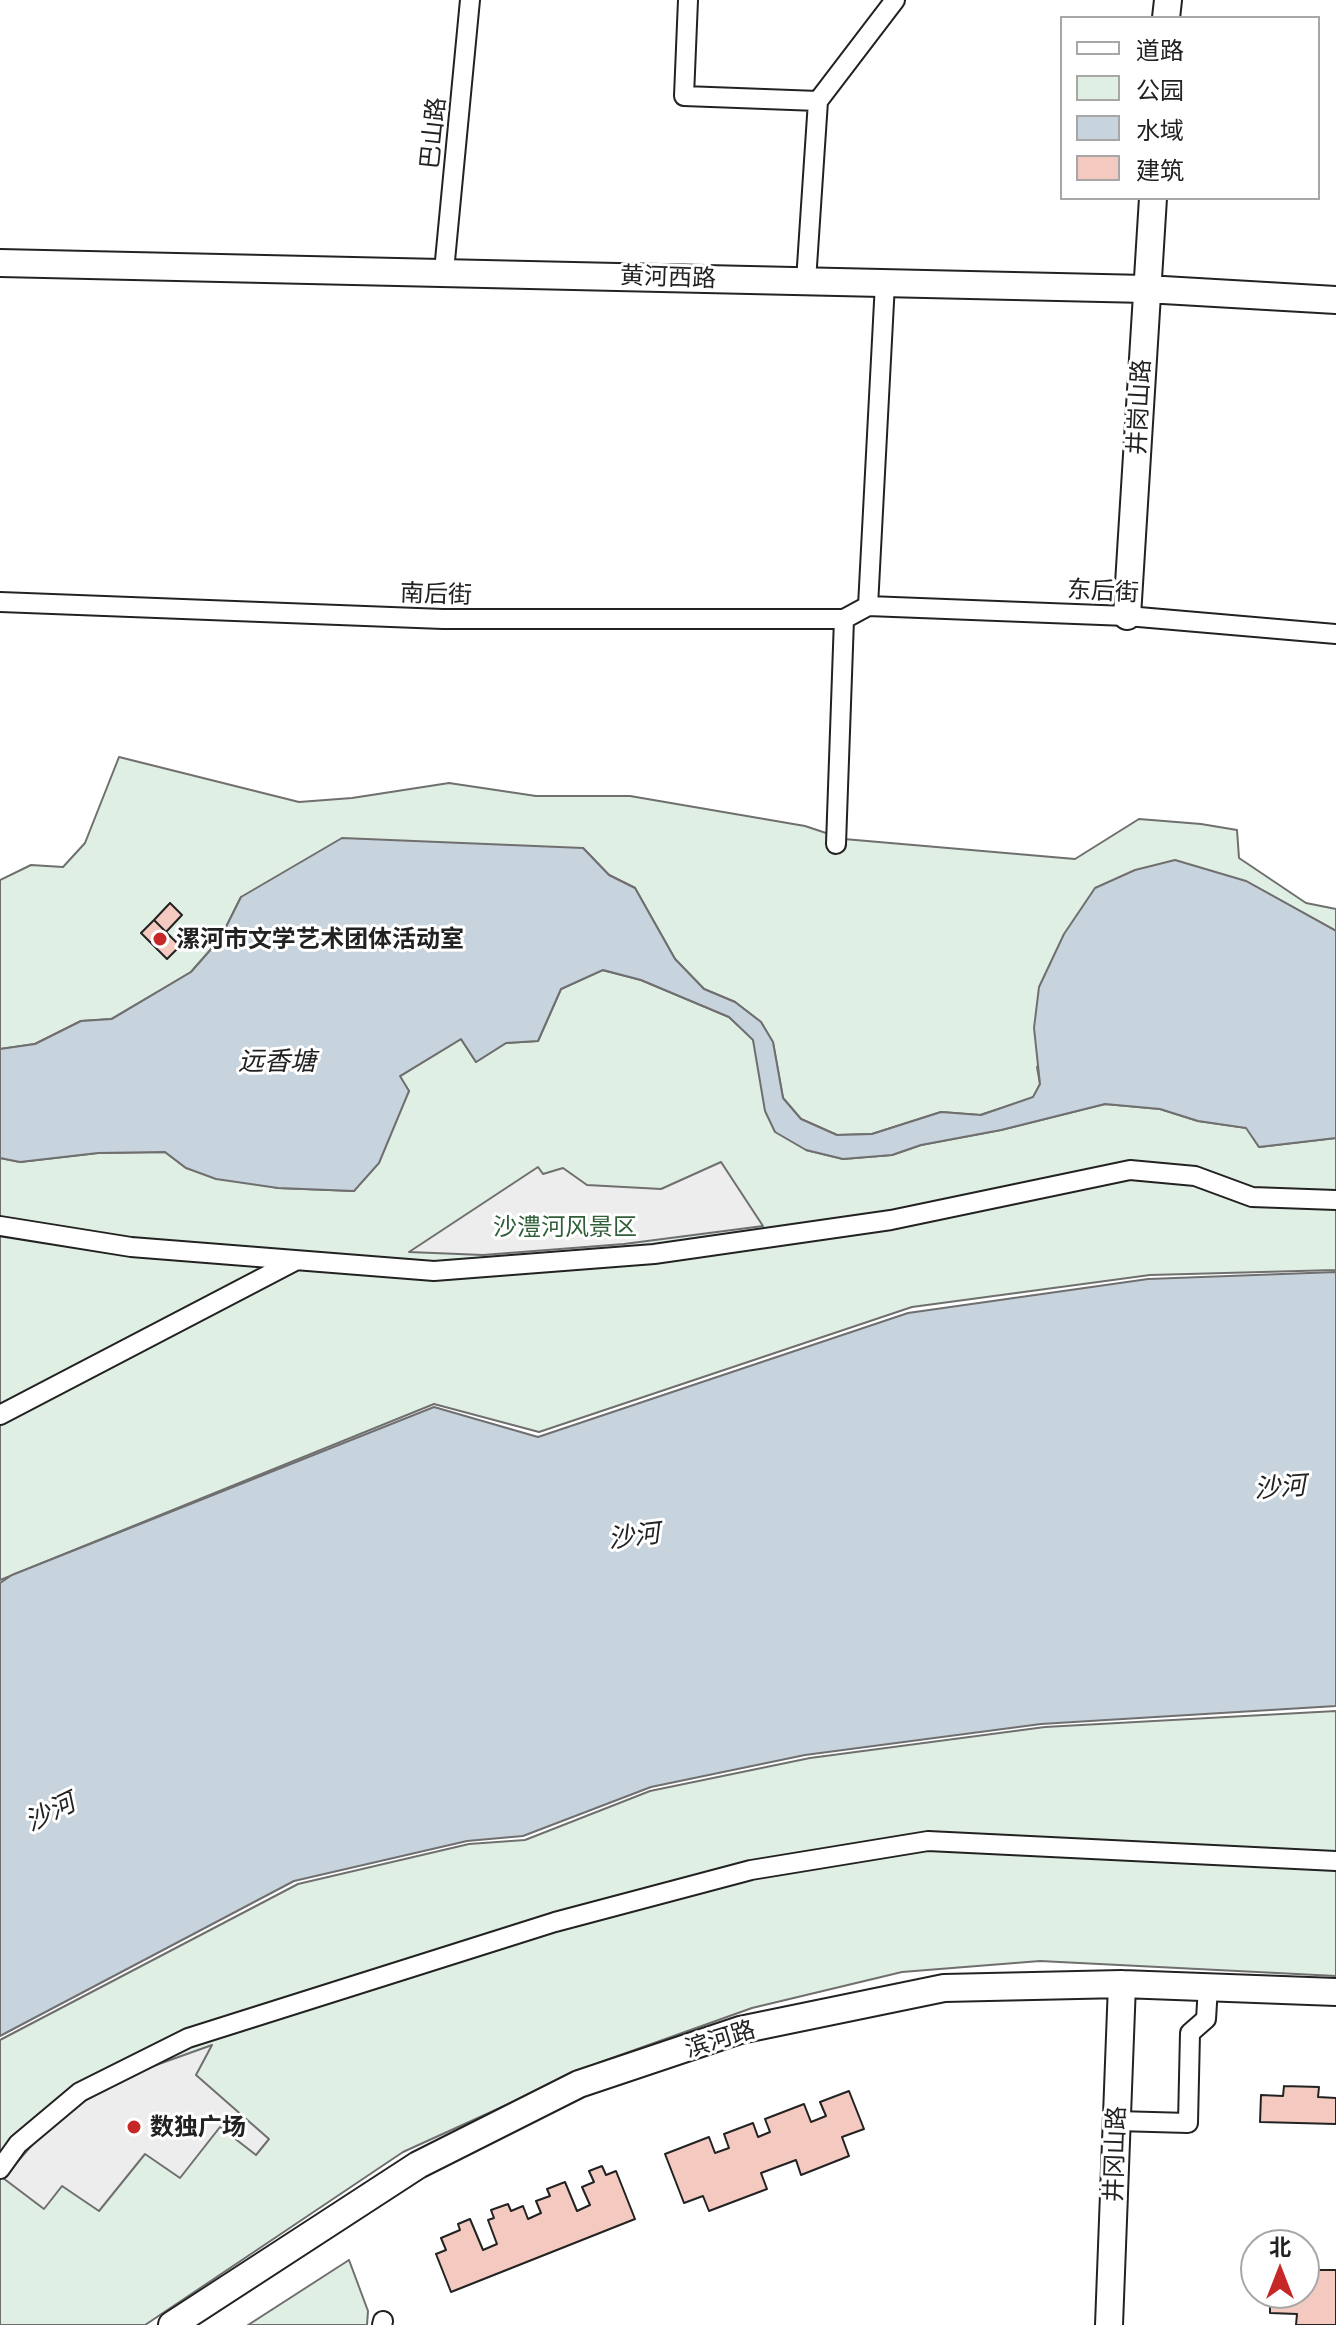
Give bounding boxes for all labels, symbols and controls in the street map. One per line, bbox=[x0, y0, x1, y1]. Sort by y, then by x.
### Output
legend bbox=[1060, 16, 1320, 200]
text: 道路 bbox=[1136, 35, 1184, 64]
text: 公园 bbox=[1136, 75, 1184, 104]
street label: 巴山路 bbox=[415, 96, 451, 170]
text: 水域 bbox=[1136, 115, 1184, 144]
text: 建筑 bbox=[1136, 155, 1184, 184]
street label: 黄河西路 bbox=[620, 261, 716, 293]
street label: 井岗山路 bbox=[1122, 358, 1156, 456]
street label: 东后街 bbox=[1066, 575, 1140, 607]
street label: 南后街 bbox=[400, 578, 472, 610]
place label: 漯河市文学艺术团体活动室 bbox=[176, 925, 464, 953]
marker: 漯河市文学艺术团体活动室 bbox=[151, 930, 169, 948]
water label: 远香塘 bbox=[238, 1045, 316, 1077]
park label: 沙澧河风景区 bbox=[493, 1213, 637, 1241]
water label: 沙河 bbox=[1253, 1470, 1307, 1504]
water label: 沙河 bbox=[606, 1517, 662, 1555]
water label: 沙河 bbox=[20, 1787, 80, 1837]
street label: 滨河路 bbox=[681, 2015, 759, 2063]
street label: 井冈山路 bbox=[1099, 2106, 1131, 2202]
place label: 数独广场 bbox=[150, 2113, 246, 2141]
marker: 数独广场 bbox=[125, 2118, 143, 2136]
north arrow bbox=[1240, 2229, 1320, 2309]
text: 北 bbox=[1269, 2233, 1291, 2260]

